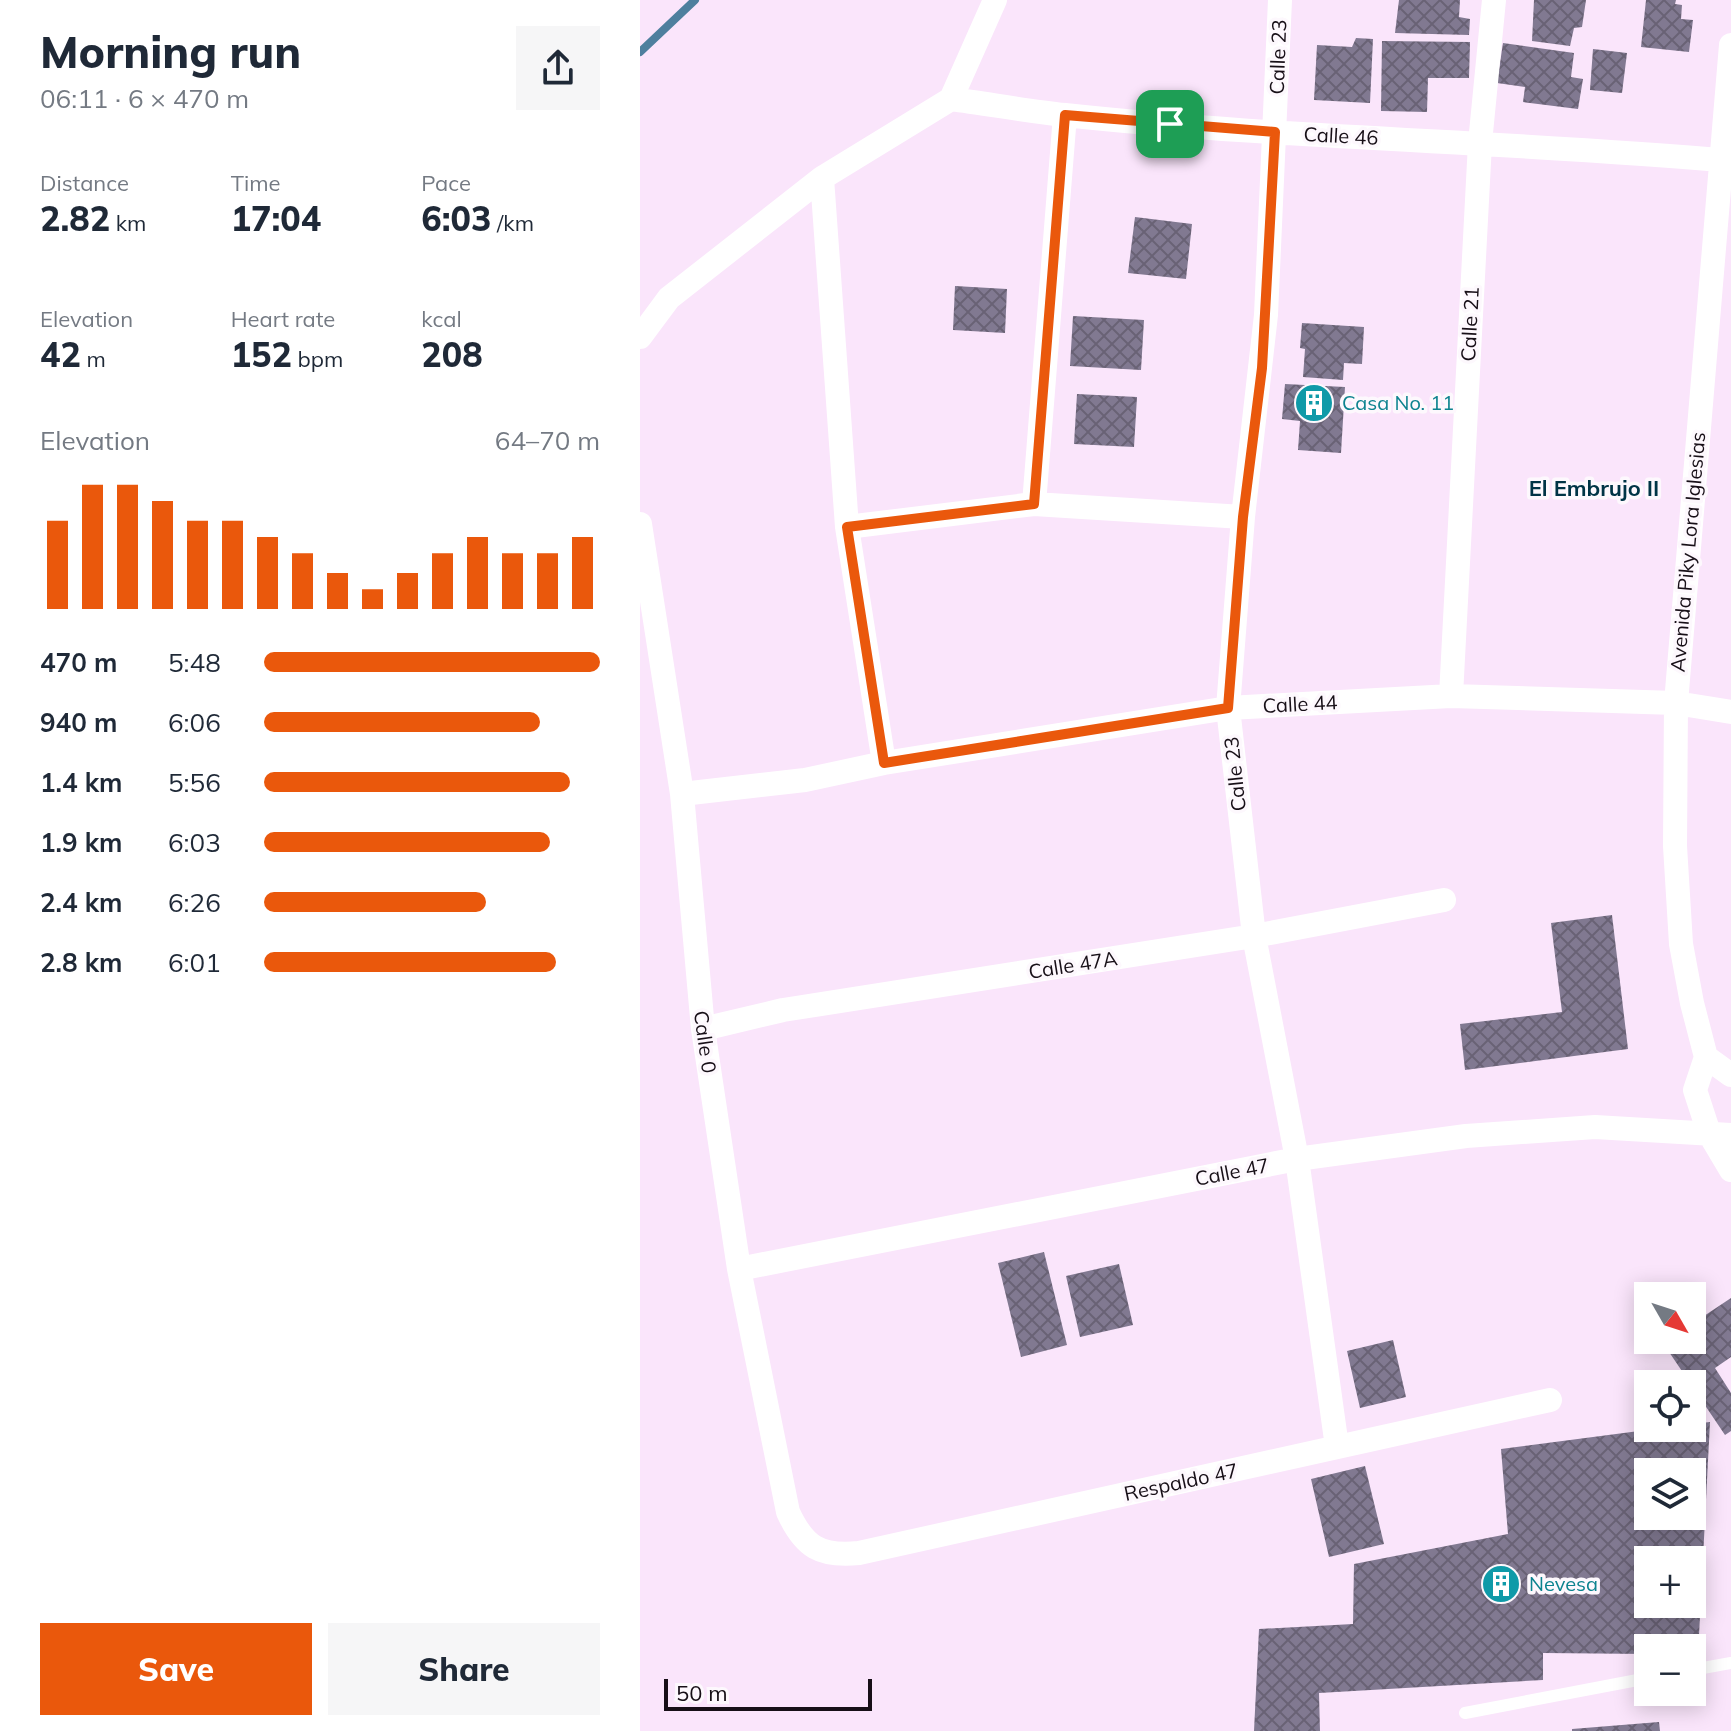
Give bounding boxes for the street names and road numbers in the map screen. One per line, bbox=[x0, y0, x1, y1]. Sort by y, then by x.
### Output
street label: Calle 23 bbox=[1264, 19, 1291, 95]
street label: Calle 46 bbox=[1303, 121, 1379, 150]
street label: Calle 21 bbox=[1455, 286, 1484, 362]
street label: Avenida Piky Lora Iglesias bbox=[1665, 431, 1710, 673]
street label: Calle 44 bbox=[1262, 689, 1338, 718]
street label: Calle 23 bbox=[1218, 735, 1251, 813]
street label: Calle 47A bbox=[1027, 945, 1119, 984]
street label: Calle 0 bbox=[689, 1009, 722, 1075]
street label: Calle 47 bbox=[1193, 1152, 1271, 1191]
street label: Respaldo 47 bbox=[1122, 1457, 1240, 1506]

